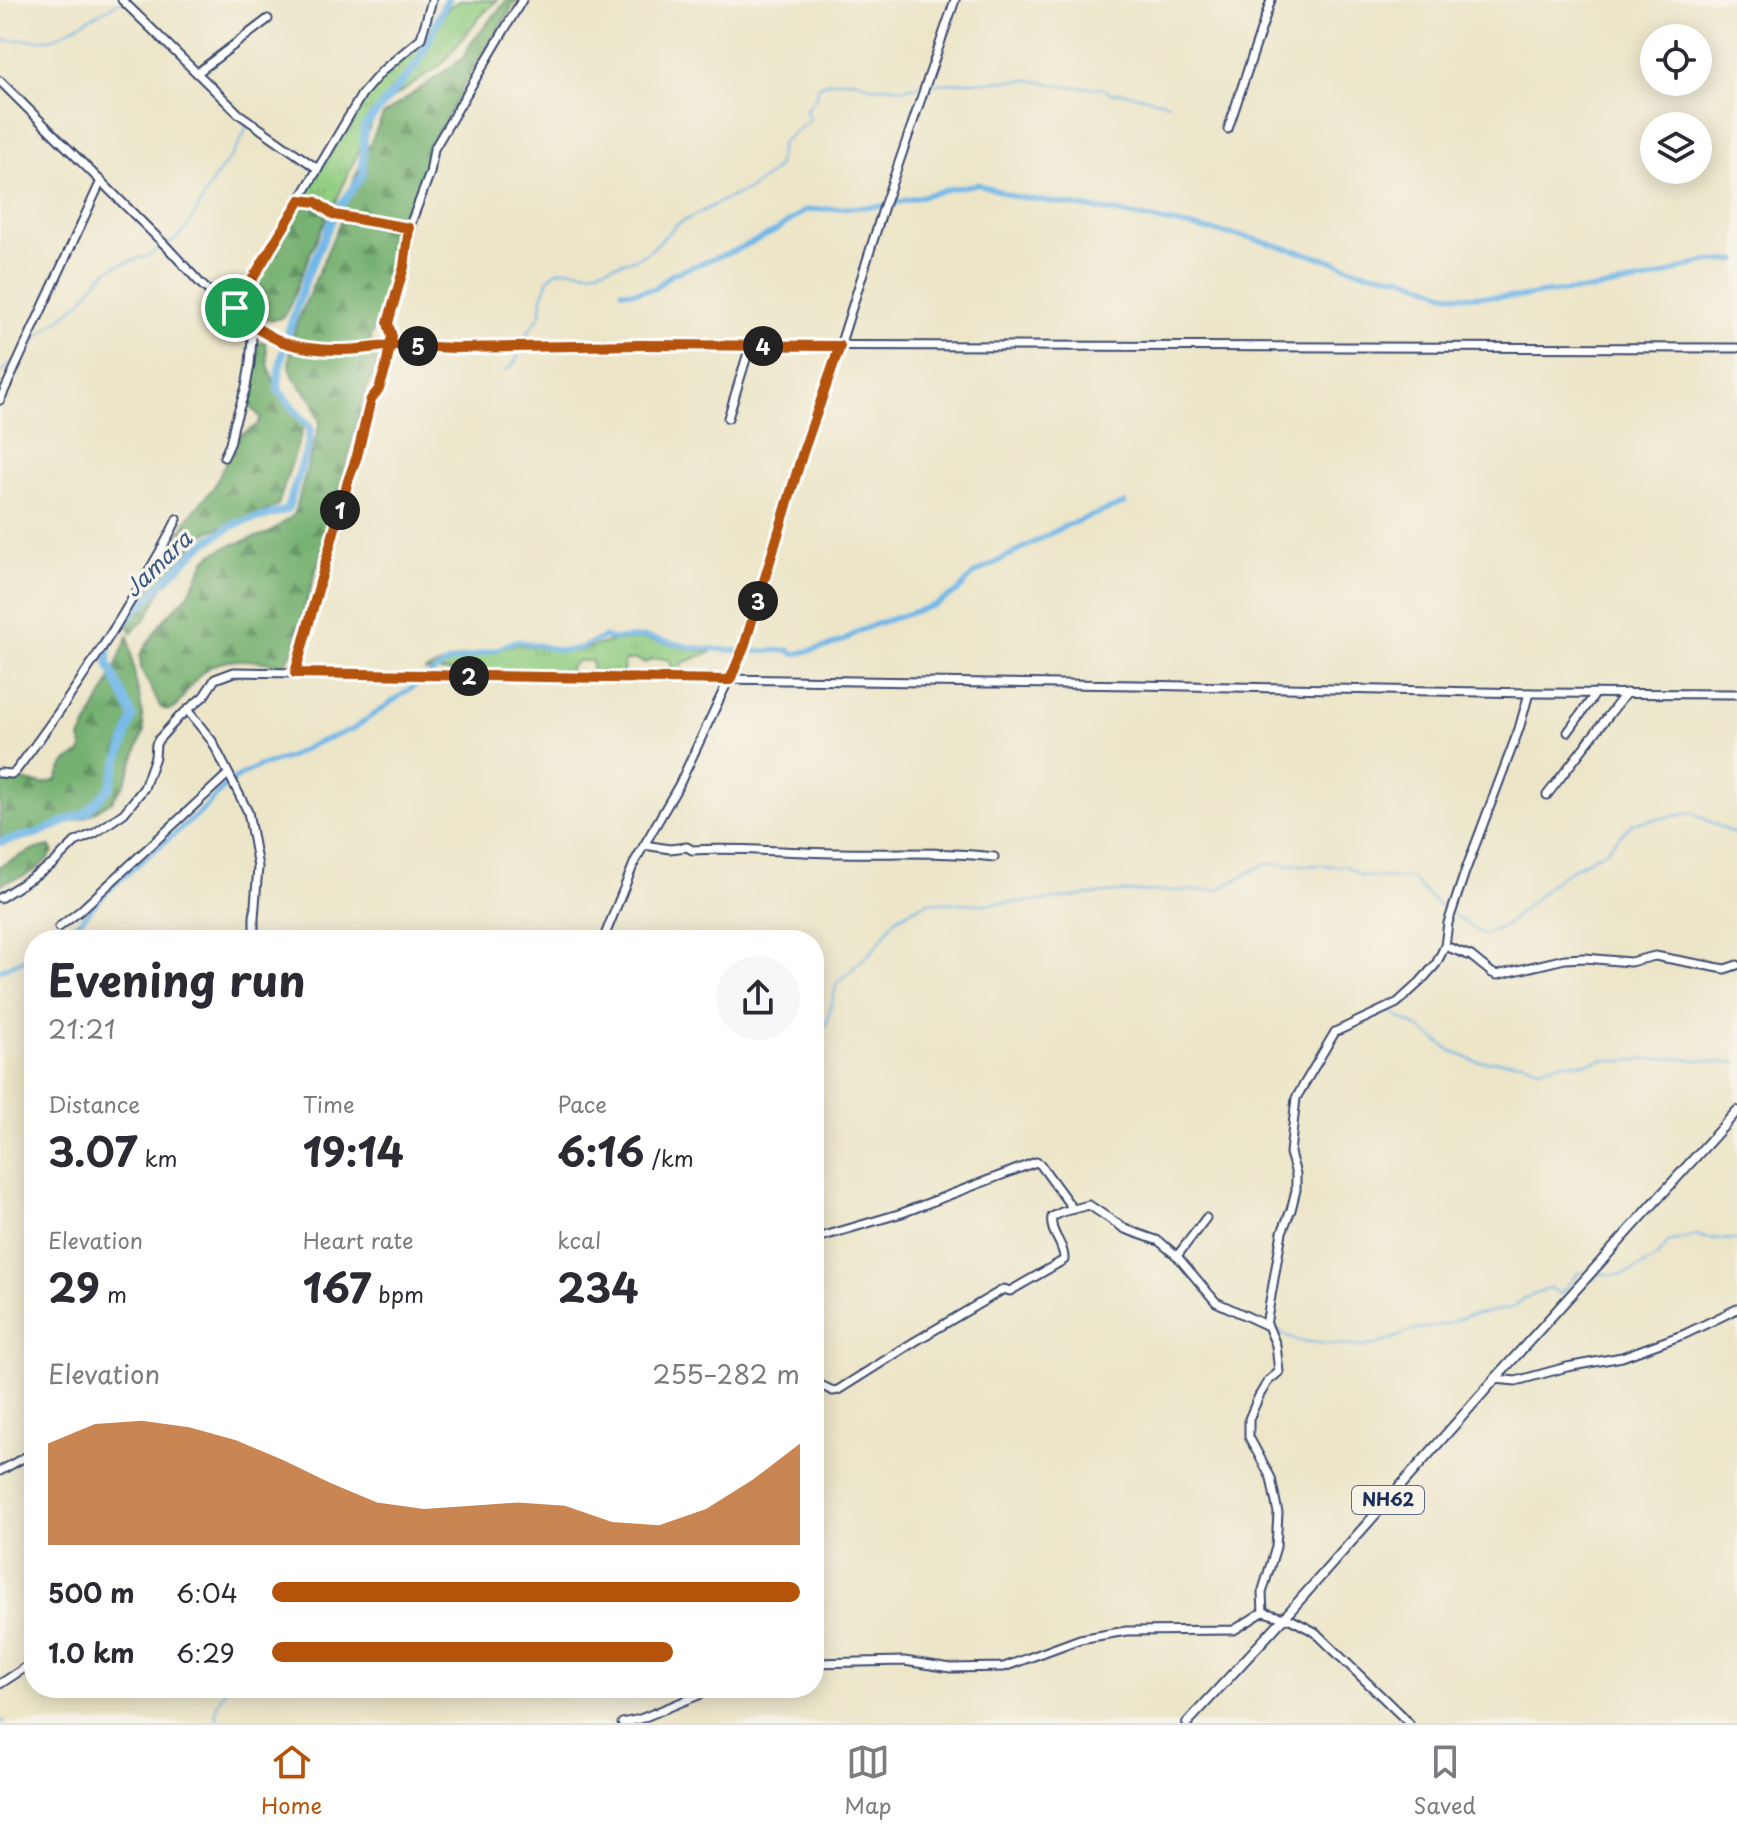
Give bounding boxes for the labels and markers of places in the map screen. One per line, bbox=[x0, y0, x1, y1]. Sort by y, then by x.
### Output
pin bbox=[201, 274, 269, 342]
pin: 5 bbox=[398, 326, 438, 366]
pin: 4 bbox=[743, 326, 783, 366]
pin: 1 bbox=[320, 490, 360, 530]
pin: 3 bbox=[738, 581, 778, 621]
pin: 2 bbox=[449, 656, 489, 696]

